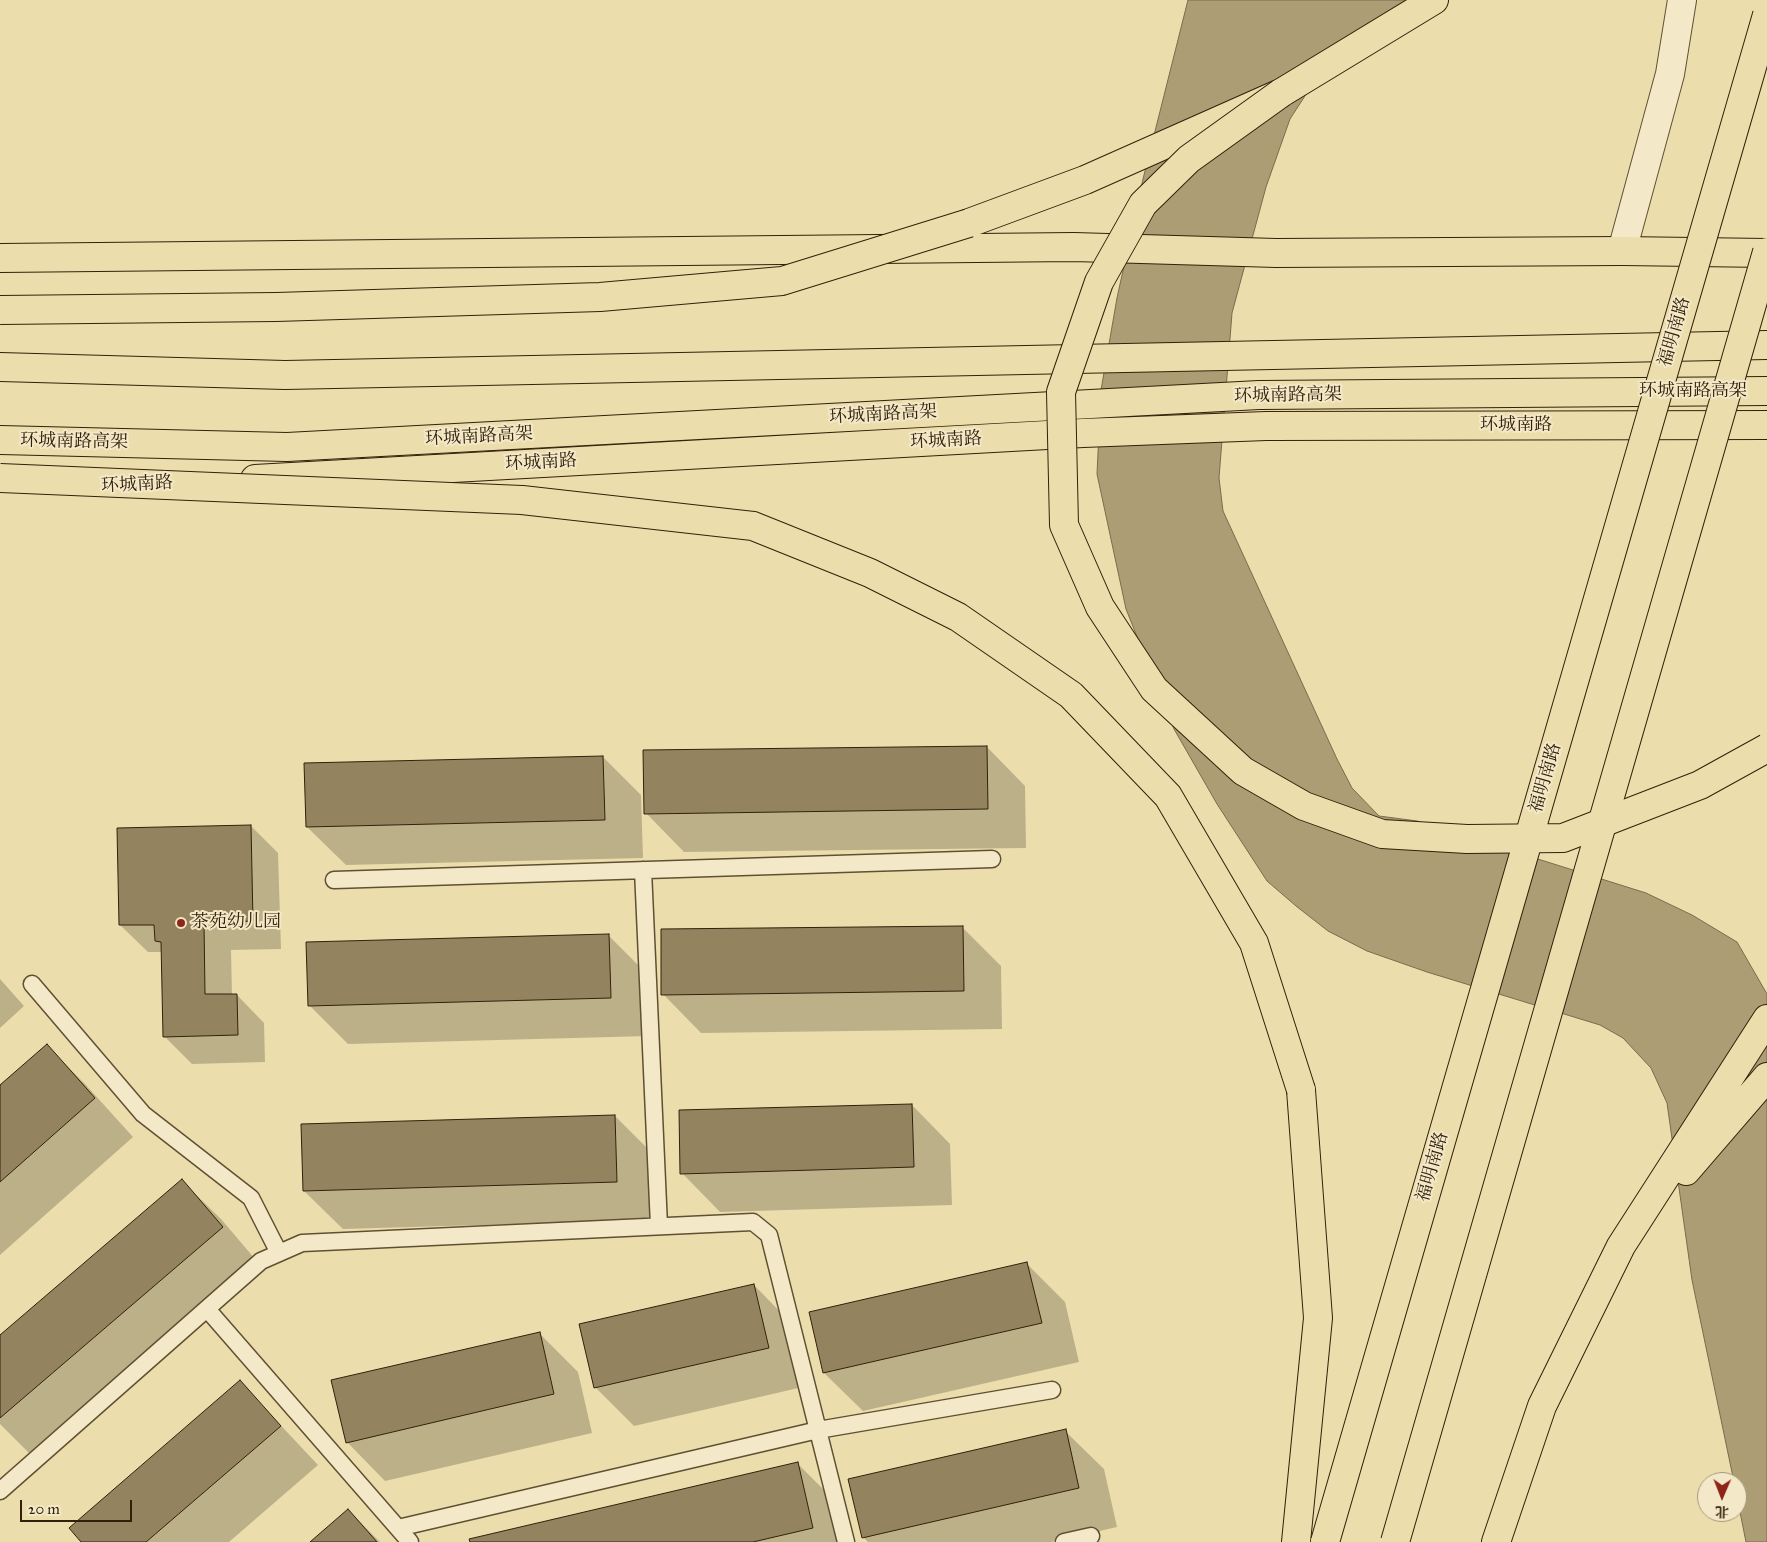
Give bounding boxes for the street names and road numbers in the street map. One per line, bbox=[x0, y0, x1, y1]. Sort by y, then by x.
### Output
street label: 福明南路 bbox=[1655, 294, 1695, 370]
street label: 环城南路高架 bbox=[1639, 381, 1747, 403]
street label: 环城南路高架 bbox=[1234, 384, 1342, 408]
street label: 环城南路高架 bbox=[829, 401, 937, 429]
street label: 环城南路 bbox=[1480, 415, 1552, 437]
street label: 环城南路高架 bbox=[425, 423, 533, 451]
street label: 环城南路 bbox=[909, 428, 983, 454]
street label: 环城南路高架 bbox=[20, 430, 128, 454]
street label: 环城南路 bbox=[504, 450, 578, 476]
street label: 环城南路 bbox=[100, 472, 174, 498]
street label: 福明南路 bbox=[1526, 740, 1566, 816]
street label: 福明南路 bbox=[1413, 1129, 1453, 1205]

